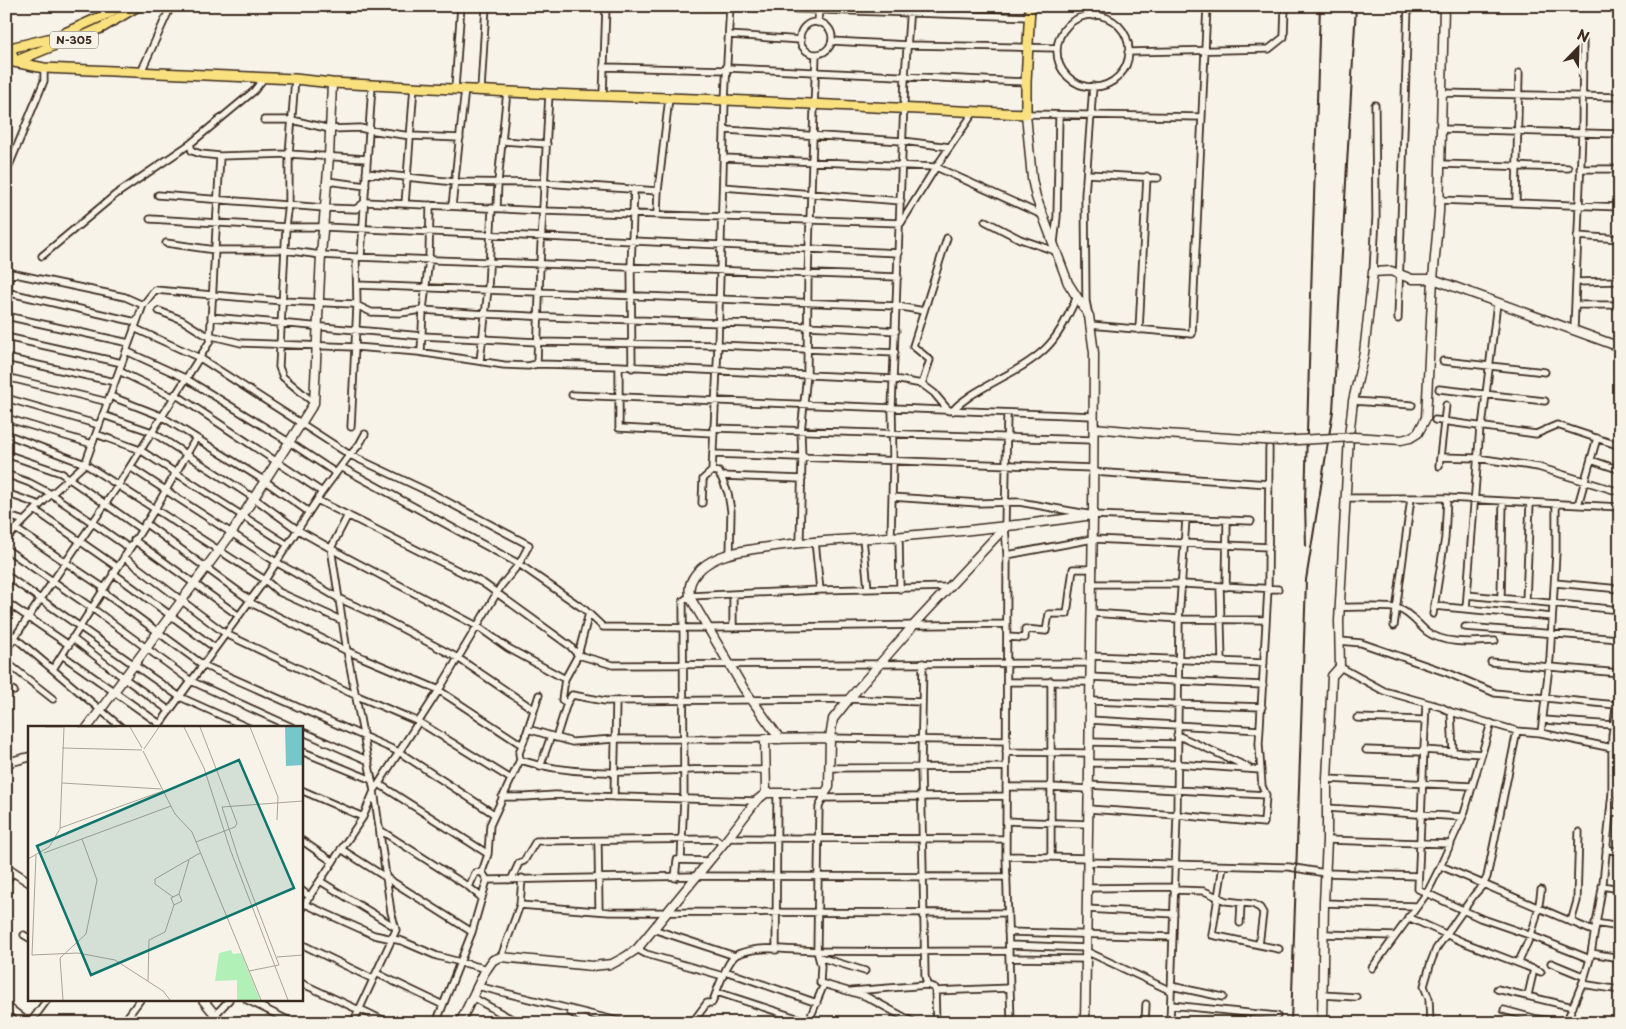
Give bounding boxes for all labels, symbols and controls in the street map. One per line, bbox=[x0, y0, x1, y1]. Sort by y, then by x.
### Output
north arrow bbox=[1554, 22, 1604, 72]
text: N bbox=[1574, 24, 1592, 47]
road number: N-305 bbox=[50, 32, 98, 48]
inset map bbox=[28, 726, 302, 1002]

